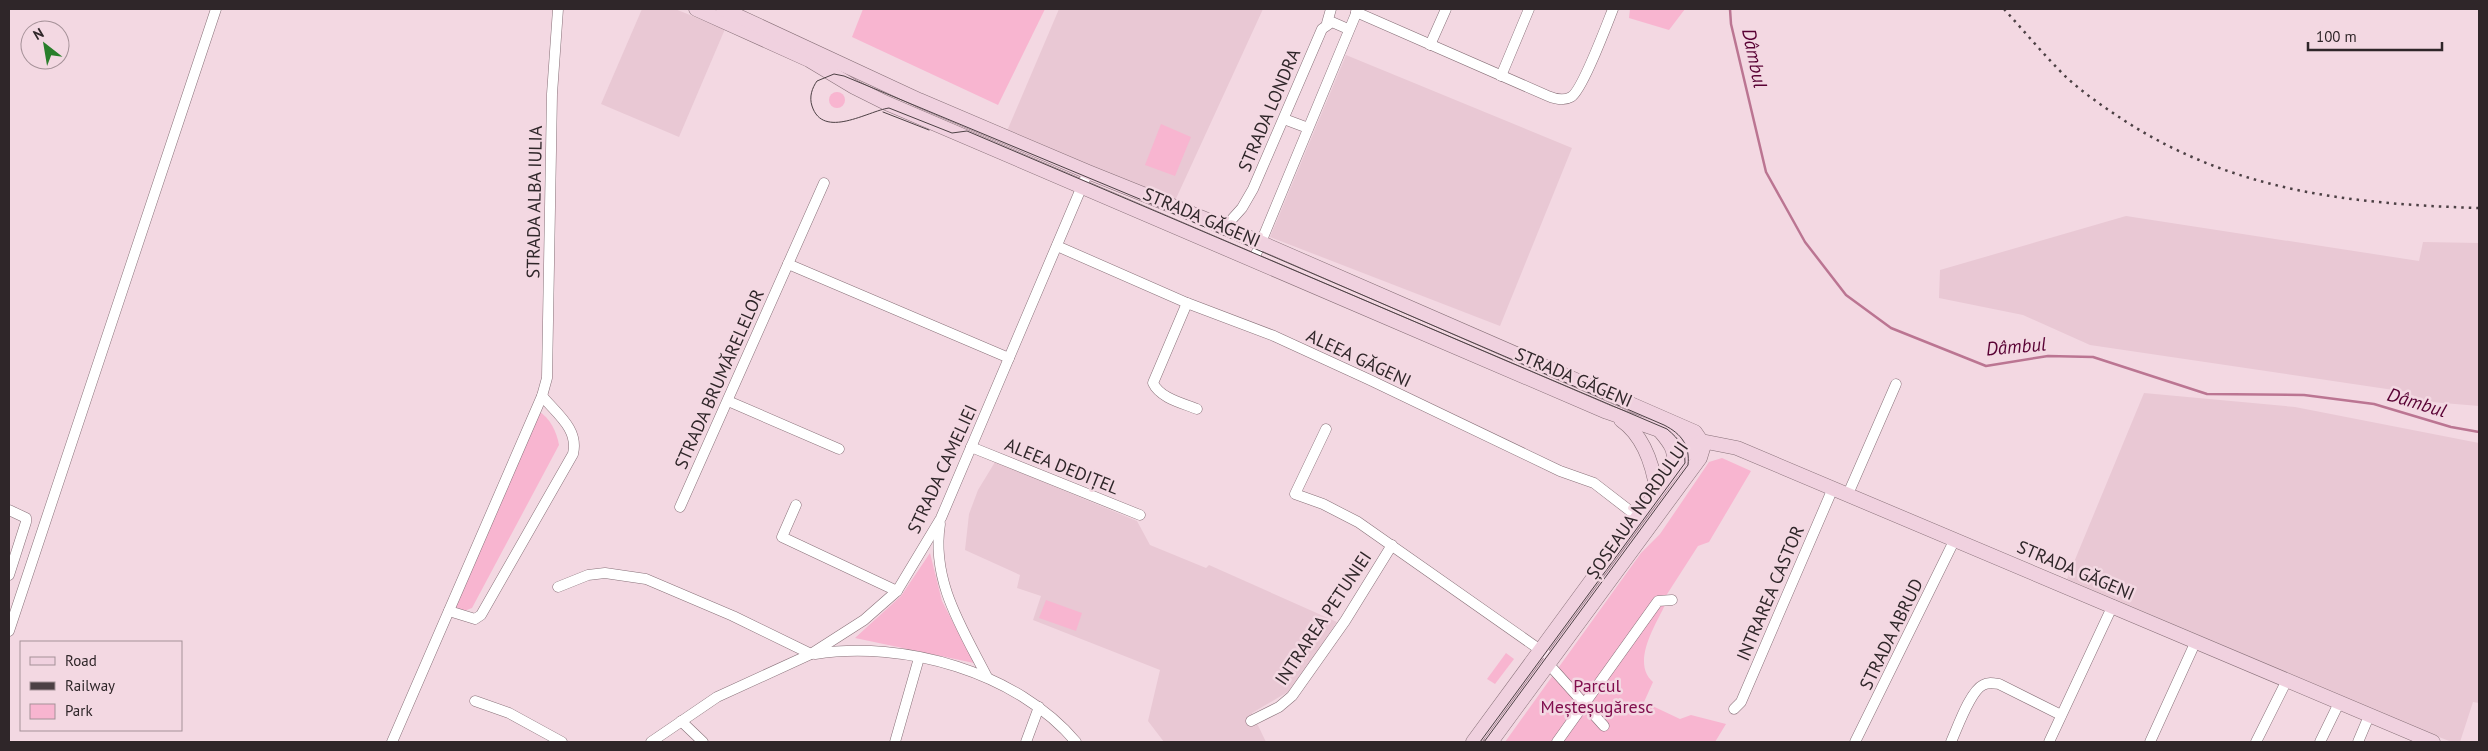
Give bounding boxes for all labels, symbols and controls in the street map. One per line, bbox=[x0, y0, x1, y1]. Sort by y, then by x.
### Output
north arrow bbox=[20, 20, 70, 70]
scale bar bbox=[2308, 20, 2442, 52]
text: N bbox=[30, 24, 47, 44]
water label: Dâmbul bbox=[1737, 26, 1773, 90]
text: 100 m bbox=[2316, 27, 2357, 46]
street label: STRADA LONDRA bbox=[1233, 45, 1305, 175]
street label: STRADA ALBA IULIA bbox=[521, 125, 547, 279]
street label: STRADA GĂGENI bbox=[1140, 182, 1264, 252]
street label: STRADA BRUMĂRELELOR bbox=[669, 285, 769, 472]
street label: ALEEA GĂGENI bbox=[1303, 324, 1415, 392]
water label: Dâmbul bbox=[1985, 331, 2047, 361]
street label: STRADA GĂGENI bbox=[1512, 342, 1636, 412]
water label: Dâmbul bbox=[2385, 382, 2449, 422]
street label: STRADA CAMELIEI bbox=[902, 401, 982, 537]
street label: ALEEA DEDIȚEL bbox=[1002, 433, 1122, 499]
street label: ȘOSEAUA NORDULUI bbox=[1581, 437, 1693, 583]
street label: INTRAREA CASTOR bbox=[1731, 521, 1809, 664]
street label: STRADA GĂGENI bbox=[2014, 535, 2138, 605]
street label: INTRAREA PETUNIEI bbox=[1270, 547, 1376, 689]
street label: STRADA ABRUD bbox=[1854, 575, 1928, 693]
legend bbox=[20, 641, 182, 731]
text: Road bbox=[65, 651, 97, 670]
park label: Parcul Meșteșugăresc bbox=[1541, 674, 1653, 718]
text: Railway bbox=[65, 676, 115, 695]
text: Park bbox=[65, 701, 93, 720]

